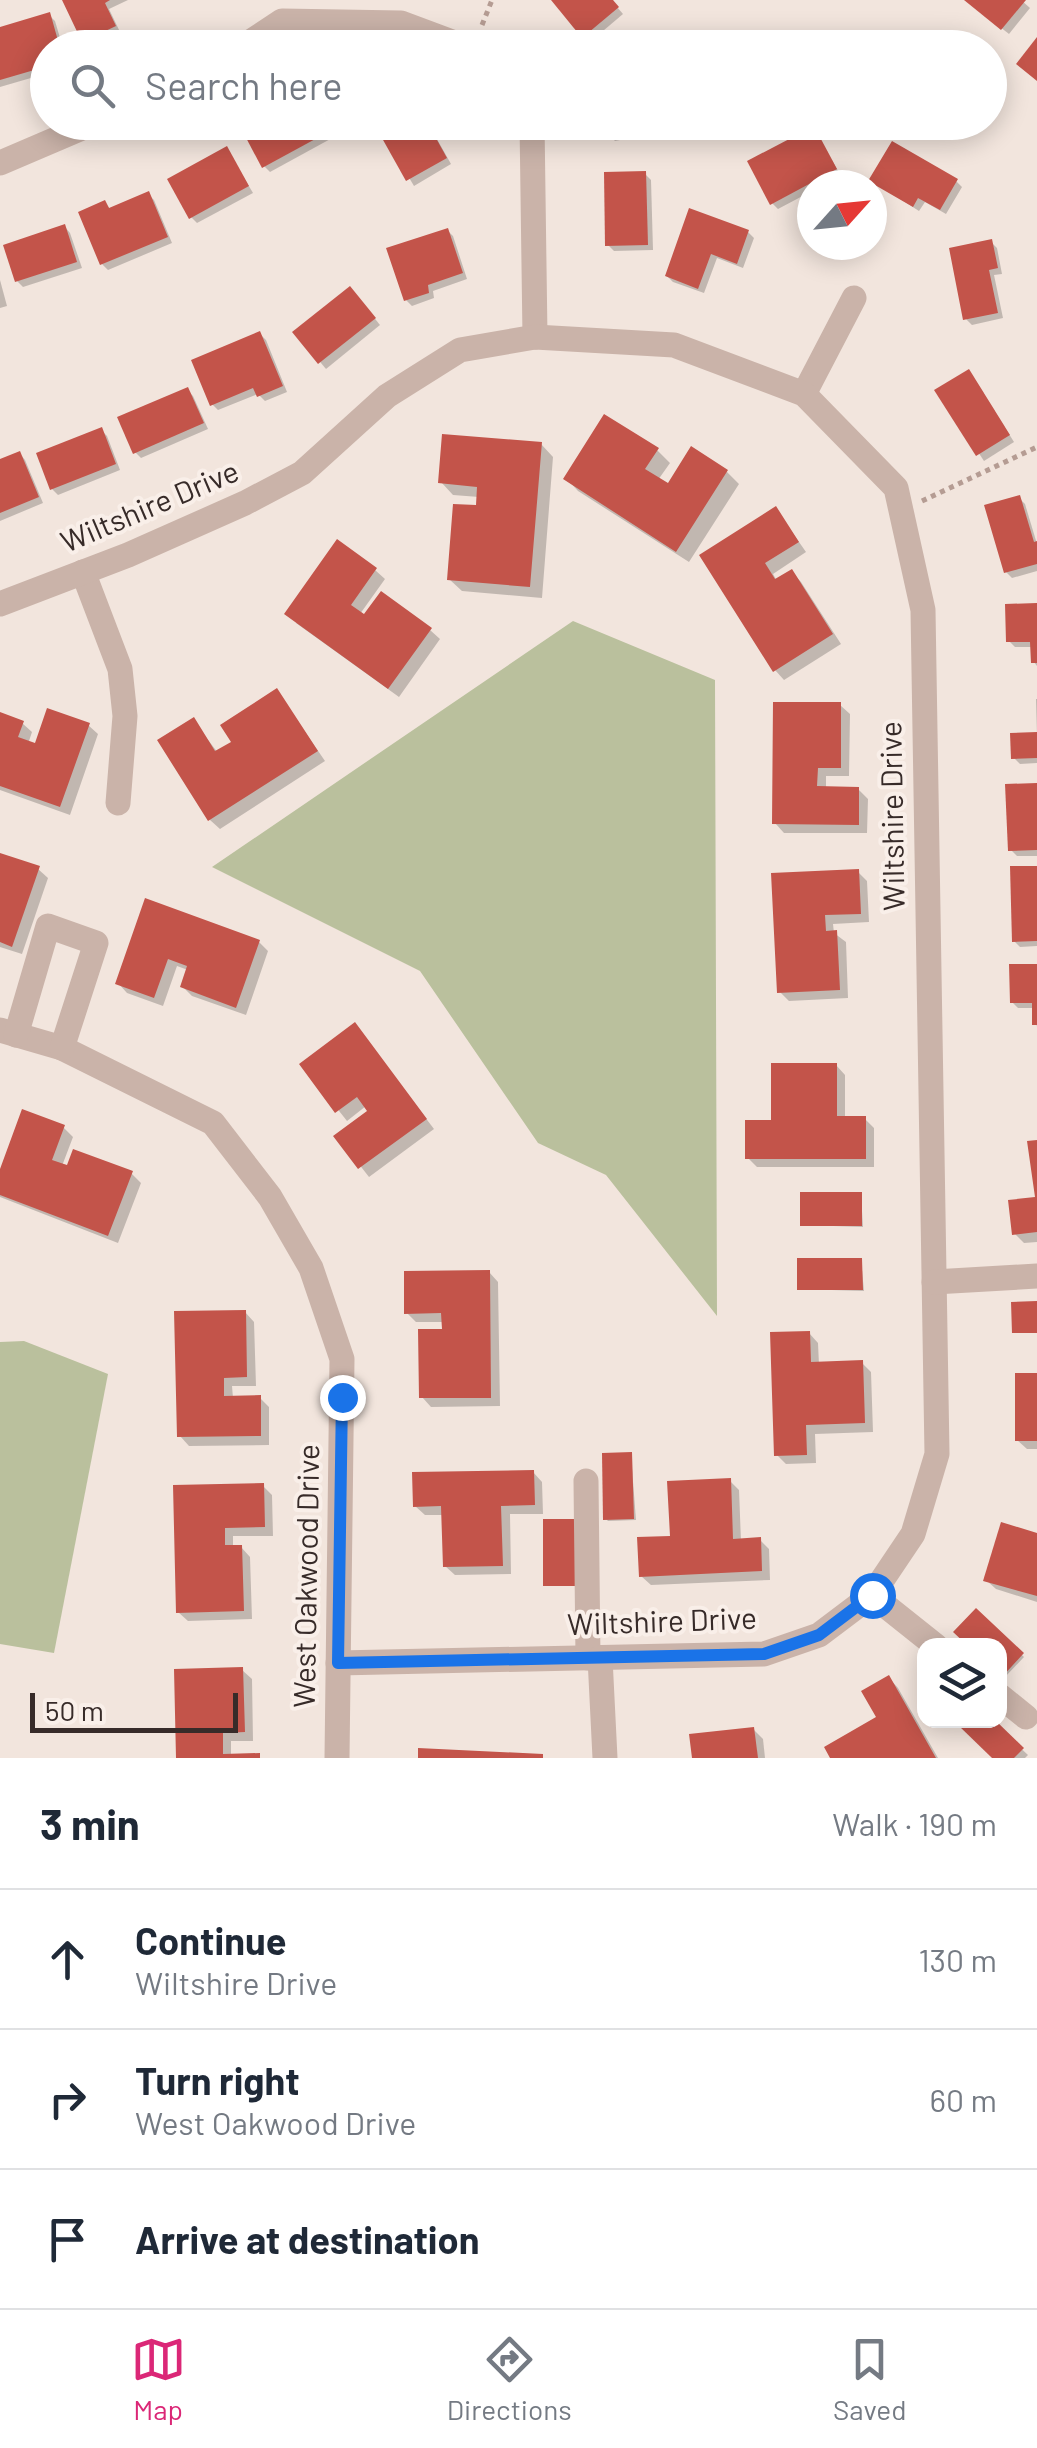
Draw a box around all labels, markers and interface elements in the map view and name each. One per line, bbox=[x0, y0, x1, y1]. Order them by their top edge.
search box bbox=[30, 30, 1007, 140]
icon: search bbox=[65, 58, 120, 113]
text: Search here bbox=[145, 62, 343, 108]
north arrow bbox=[797, 170, 887, 260]
street label: Wiltshire Drive bbox=[55, 452, 244, 559]
street label: Wiltshire Drive bbox=[871, 721, 911, 911]
route end bbox=[320, 1375, 366, 1421]
street label: West Oakwood Drive bbox=[285, 1444, 325, 1708]
route start bbox=[850, 1573, 896, 1619]
street label: Wiltshire Drive bbox=[567, 1599, 757, 1641]
map controls bbox=[917, 1638, 1007, 1728]
button: layers bbox=[917, 1638, 1007, 1728]
scale bar bbox=[30, 1688, 238, 1732]
text: 50 m bbox=[45, 1693, 104, 1727]
text: 3 min bbox=[40, 1798, 140, 1848]
text: Walk · 190 m bbox=[832, 1804, 997, 1842]
text: Continue bbox=[135, 1917, 286, 1963]
icon: ahead bbox=[40, 1932, 95, 1987]
text: 130 m bbox=[918, 1940, 997, 1978]
text: Wiltshire Drive bbox=[135, 1963, 337, 2001]
text: Turn right bbox=[135, 2057, 300, 2103]
icon: right bbox=[40, 2072, 95, 2127]
text: 60 m bbox=[930, 2080, 997, 2118]
text: West Oakwood Drive bbox=[135, 2103, 416, 2141]
icon: arrive bbox=[40, 2212, 95, 2267]
text: Arrive at destination bbox=[135, 2216, 480, 2262]
tab: Map bbox=[131, 2332, 186, 2426]
tab: Directions bbox=[447, 2332, 572, 2426]
tab: Saved bbox=[833, 2332, 906, 2426]

